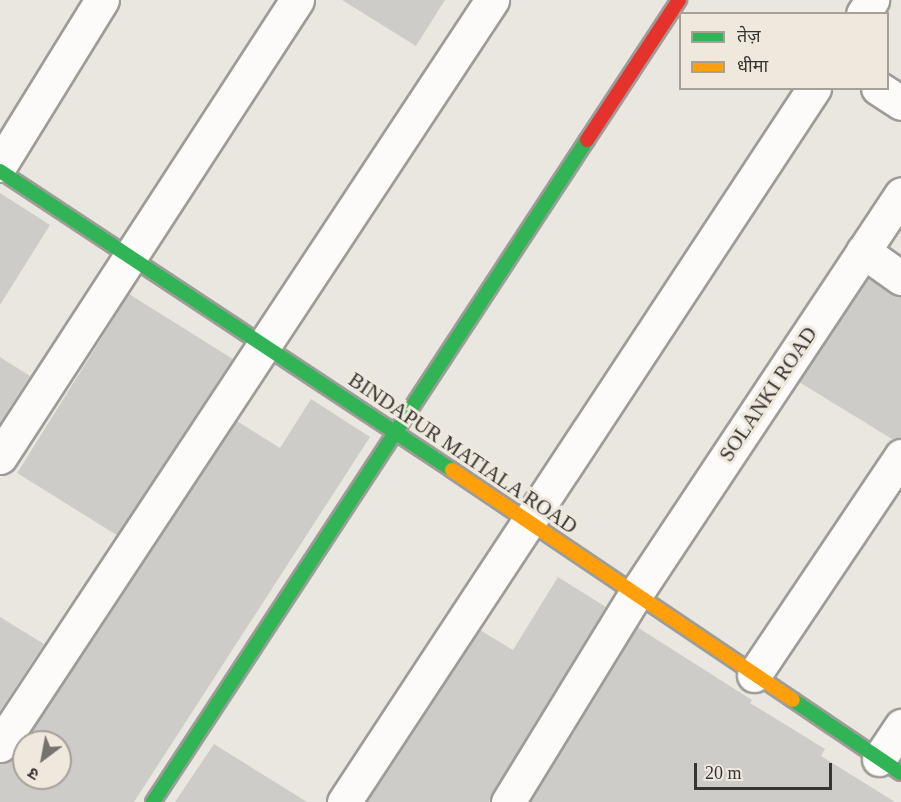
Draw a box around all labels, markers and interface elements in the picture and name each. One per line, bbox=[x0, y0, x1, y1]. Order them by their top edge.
legend bbox=[679, 12, 889, 90]
text: तेज़ bbox=[737, 26, 761, 46]
text: धीमा bbox=[737, 56, 768, 76]
street label: SOLANKI ROAD bbox=[714, 322, 822, 466]
street label: BINDAPUR MATIALA ROAD bbox=[343, 367, 583, 539]
north arrow bbox=[12, 730, 72, 790]
scale bar bbox=[697, 751, 835, 789]
text: 20 m bbox=[705, 763, 742, 783]
text: उ bbox=[25, 764, 42, 784]

